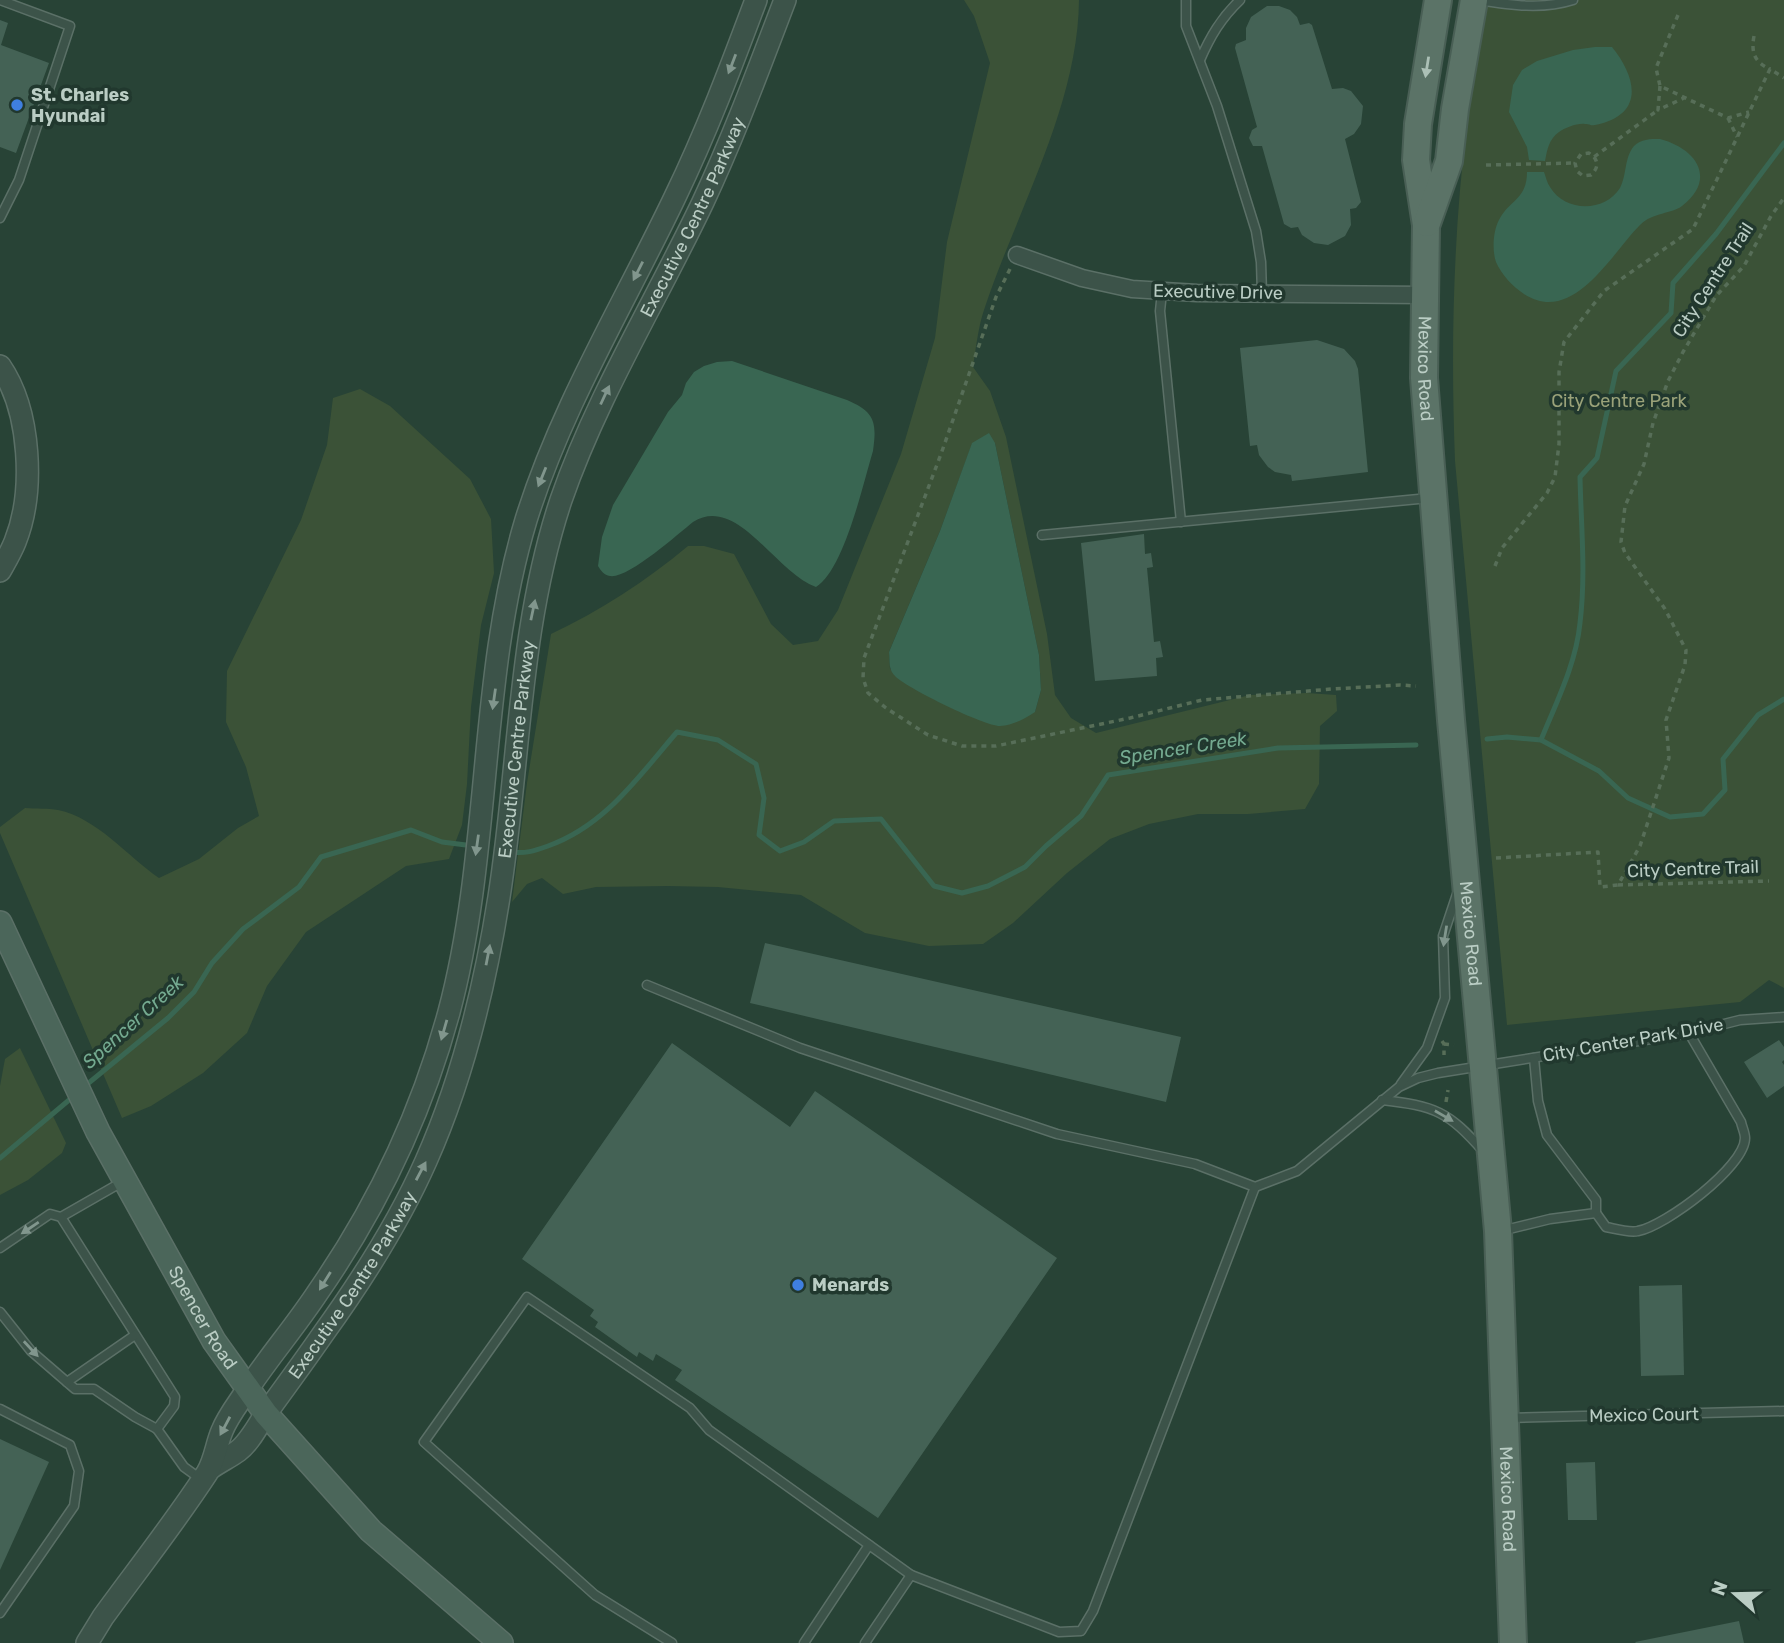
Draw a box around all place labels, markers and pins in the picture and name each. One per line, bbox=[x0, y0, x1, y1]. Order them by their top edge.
place label: St. Charles Hyundai bbox=[31, 84, 129, 127]
marker: St. Charles Hyundai bbox=[9, 97, 25, 113]
place label: Menards bbox=[812, 1274, 889, 1296]
marker: Menards bbox=[790, 1277, 806, 1293]

